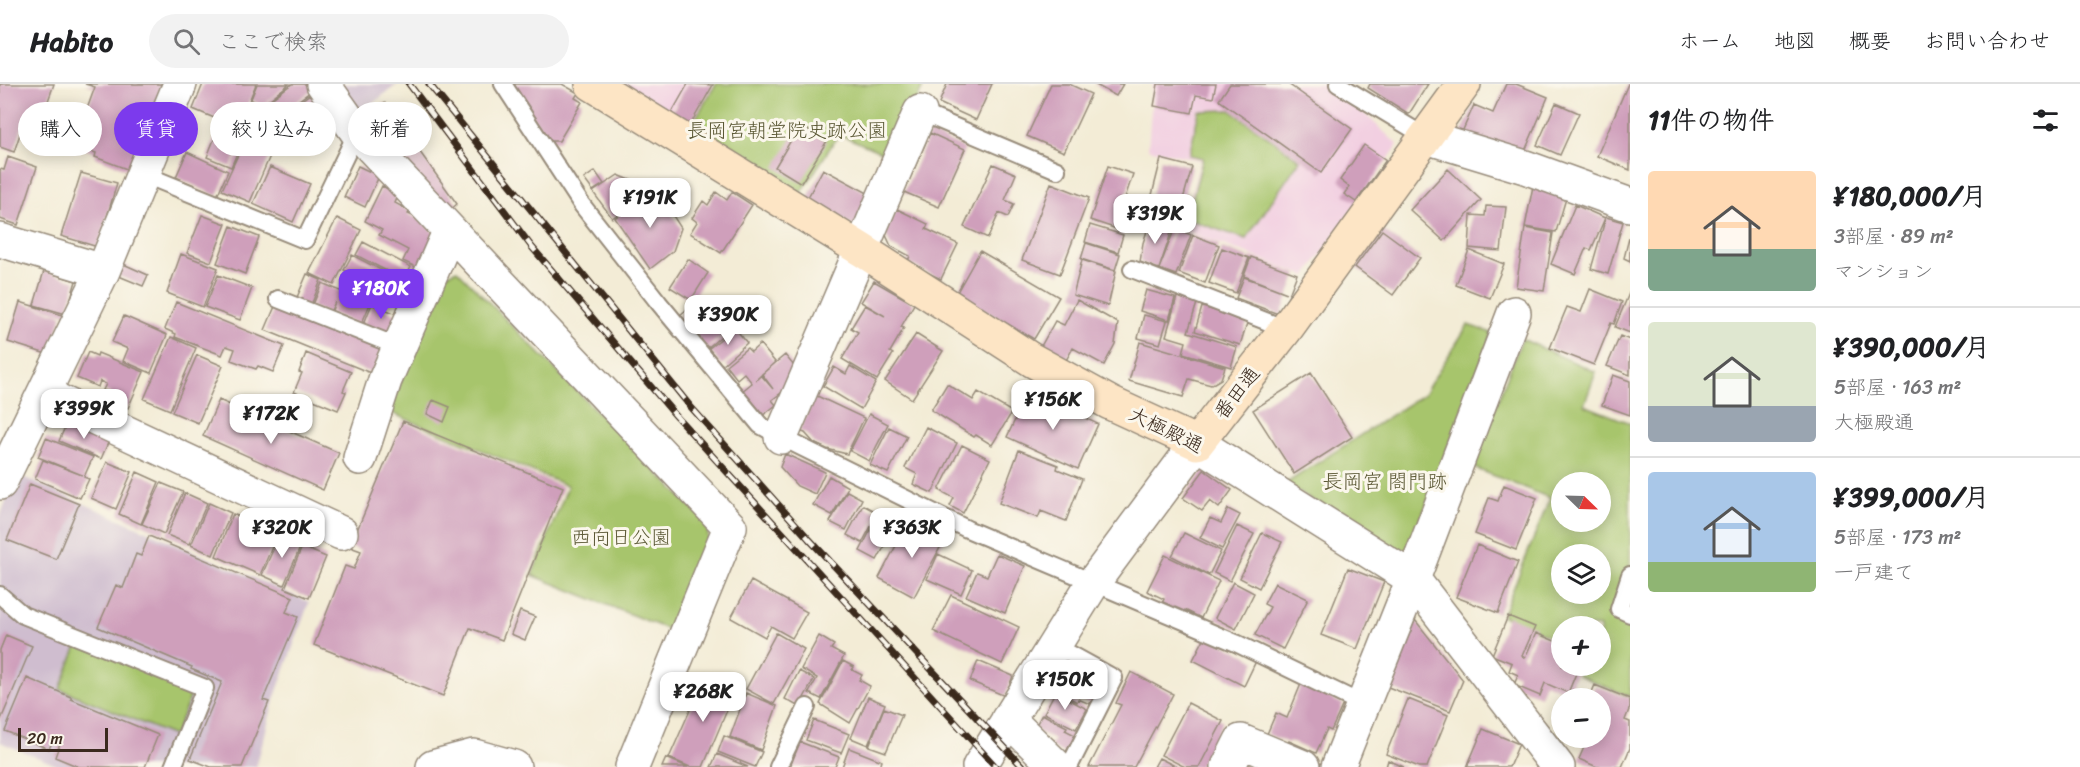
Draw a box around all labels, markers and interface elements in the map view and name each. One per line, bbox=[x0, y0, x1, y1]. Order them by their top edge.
search box bbox=[149, 14, 569, 68]
text: Habito bbox=[30, 17, 113, 66]
text: ここで検索 bbox=[218, 22, 328, 61]
text: ホーム bbox=[1679, 22, 1741, 60]
text: 地図 bbox=[1774, 22, 1816, 60]
text: 概要 bbox=[1849, 22, 1891, 60]
text: お問い合わせ bbox=[1924, 22, 2050, 60]
icon: search bbox=[170, 25, 203, 58]
text: 11件の物件 bbox=[1648, 97, 1774, 143]
chip: 購入 bbox=[18, 102, 102, 156]
chip: 賃貸 bbox=[114, 102, 198, 156]
chip: 絞り込み bbox=[210, 102, 336, 156]
chip: 新着 bbox=[348, 102, 432, 156]
icon: filters bbox=[2029, 104, 2062, 137]
park label: 長岡宮朝堂院史跡公園 bbox=[687, 113, 887, 148]
text: ¥180,000/月 bbox=[1834, 173, 1987, 219]
pin: ¥191K bbox=[608, 178, 692, 229]
text: ¥191K bbox=[624, 180, 676, 215]
pin: ¥319K bbox=[1113, 194, 1197, 245]
icon: home bbox=[1696, 195, 1768, 267]
text: ¥319K bbox=[1127, 196, 1183, 231]
text: 3部屋 · 89 m² bbox=[1834, 219, 1954, 254]
text: マンション bbox=[1834, 254, 1933, 289]
pin: ¥180K bbox=[339, 269, 423, 320]
text: ¥180K bbox=[353, 271, 409, 306]
pin: ¥390K bbox=[686, 295, 770, 346]
text: ¥390K bbox=[698, 297, 758, 332]
text: ¥390,000/月 bbox=[1834, 324, 1990, 370]
icon: home bbox=[1696, 346, 1768, 418]
street label: 番田通 bbox=[1205, 359, 1269, 427]
text: 5部屋 · 163 m² bbox=[1834, 370, 1961, 405]
pin: ¥156K bbox=[1011, 380, 1095, 431]
text: ¥156K bbox=[1025, 382, 1081, 417]
pin: ¥399K bbox=[42, 389, 126, 440]
text: ¥399K bbox=[55, 391, 113, 426]
pin: ¥172K bbox=[229, 394, 313, 445]
text: ¥172K bbox=[244, 396, 298, 431]
street label: 大極殿通 bbox=[1122, 397, 1210, 463]
text: 大極殿通 bbox=[1834, 405, 1914, 440]
park label: 長岡宮 閤門跡 bbox=[1322, 464, 1448, 499]
north arrow bbox=[1551, 472, 1611, 532]
map controls bbox=[1551, 472, 1611, 748]
text: ¥399,000/月 bbox=[1834, 474, 1990, 520]
icon: home bbox=[1696, 496, 1768, 568]
pin: ¥320K bbox=[240, 508, 324, 559]
pin: ¥363K bbox=[870, 508, 954, 559]
text: ¥320K bbox=[253, 510, 311, 545]
text: ¥363K bbox=[884, 510, 940, 545]
park label: 西向日公園 bbox=[571, 520, 671, 555]
text: 5部屋 · 173 m² bbox=[1834, 520, 1961, 555]
button: layers bbox=[1551, 544, 1611, 604]
text: 一戸建て bbox=[1834, 555, 1914, 590]
button: + bbox=[1551, 616, 1611, 676]
pin: ¥150K bbox=[1023, 660, 1107, 711]
text: ¥150K bbox=[1037, 662, 1093, 697]
pin: ¥268K bbox=[661, 672, 745, 723]
text: ¥268K bbox=[674, 674, 732, 709]
button: − bbox=[1551, 688, 1611, 748]
text: 20 m bbox=[27, 724, 63, 753]
scale bar bbox=[18, 725, 108, 752]

